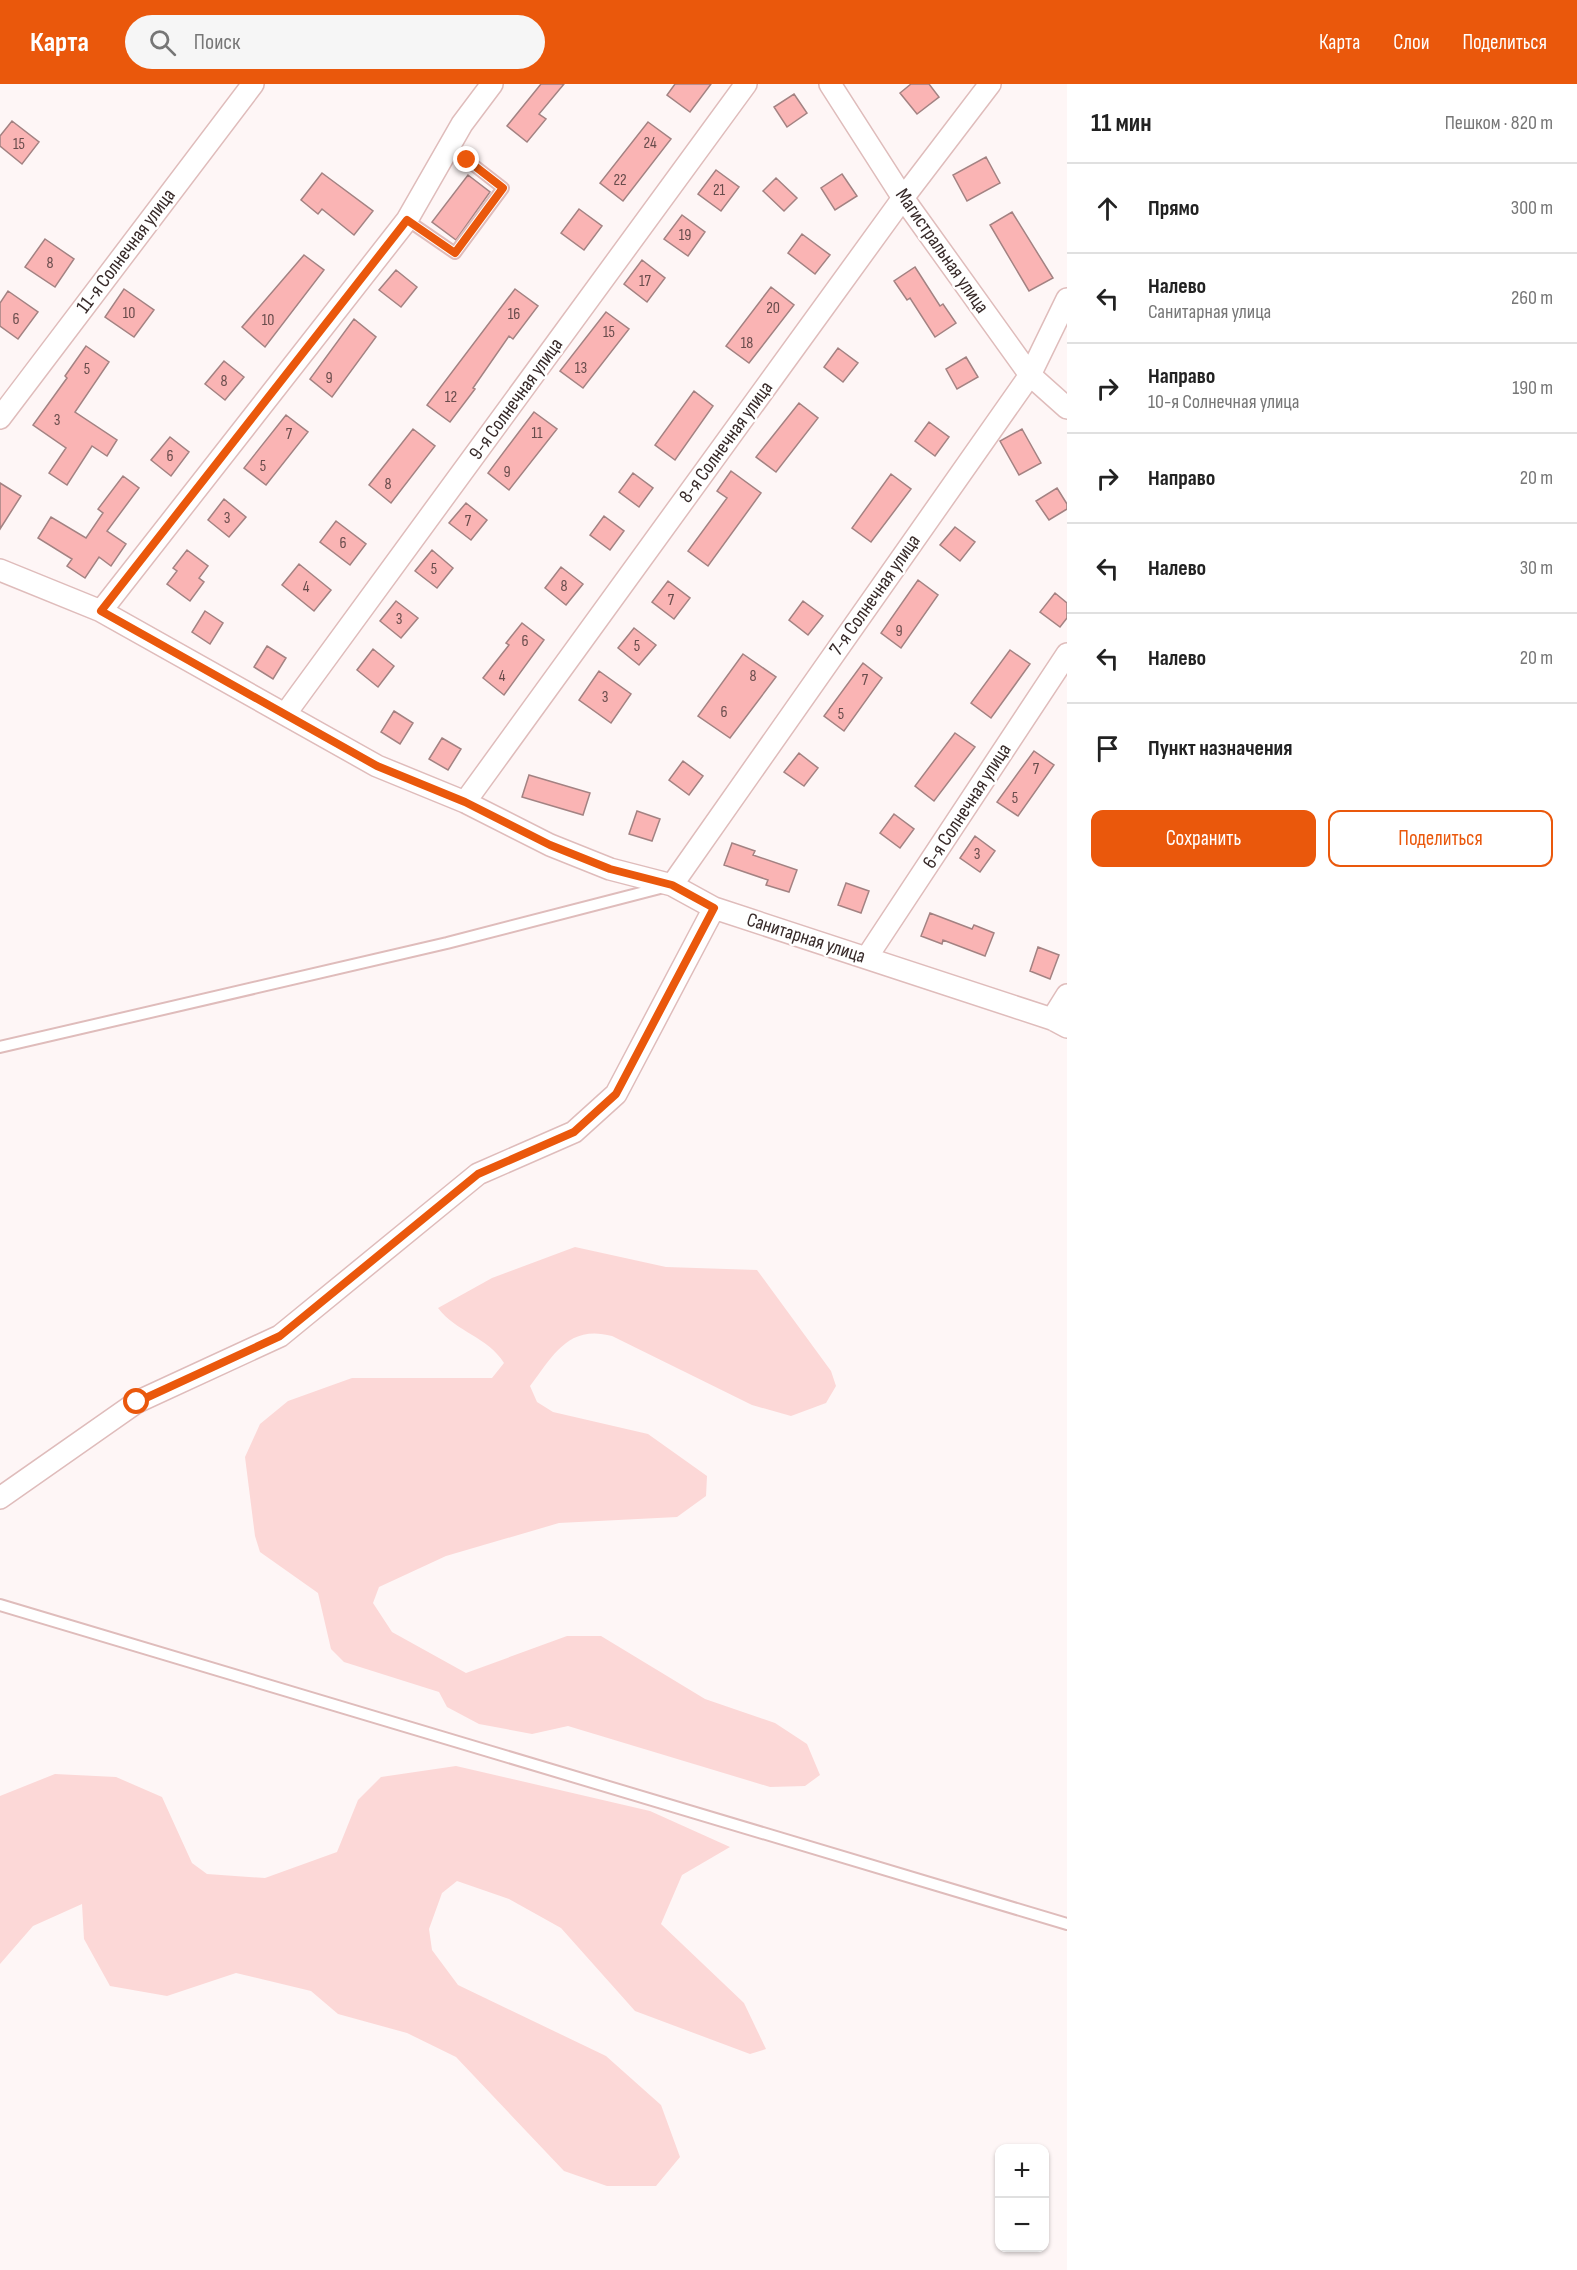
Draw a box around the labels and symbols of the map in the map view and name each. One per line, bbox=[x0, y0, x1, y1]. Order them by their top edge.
house number: 24 bbox=[643, 134, 657, 153]
house number: 15 bbox=[13, 135, 25, 154]
route end bbox=[453, 146, 479, 172]
house number: 22 bbox=[613, 171, 627, 190]
house number: 21 bbox=[713, 181, 726, 200]
street label: 11-я Солнечная улица bbox=[71, 184, 181, 318]
street label: Магистральная улица bbox=[890, 184, 994, 318]
house number: 19 bbox=[679, 226, 691, 245]
house number: 8 bbox=[46, 254, 54, 273]
house number: 17 bbox=[639, 272, 652, 291]
house number: 20 bbox=[766, 299, 780, 318]
house number: 10 bbox=[123, 304, 135, 323]
house number: 16 bbox=[508, 305, 520, 324]
house number: 6 bbox=[12, 310, 20, 329]
house number: 10 bbox=[262, 311, 274, 330]
house number: 15 bbox=[603, 323, 615, 342]
street label: 9-я Солнечная улица bbox=[464, 334, 568, 464]
house number: 18 bbox=[741, 334, 753, 353]
house number: 13 bbox=[575, 359, 587, 378]
house number: 5 bbox=[84, 360, 90, 379]
house number: 9 bbox=[325, 369, 333, 388]
house number: 8 bbox=[220, 372, 228, 391]
street label: 8-я Солнечная улица bbox=[674, 377, 778, 507]
house number: 12 bbox=[445, 388, 457, 407]
house number: 3 bbox=[54, 411, 60, 430]
house number: 11 bbox=[531, 424, 543, 443]
house number: 7 bbox=[286, 425, 293, 444]
house number: 6 bbox=[166, 447, 174, 466]
house number: 5 bbox=[260, 457, 266, 476]
house number: 9 bbox=[503, 463, 511, 482]
house number: 8 bbox=[384, 475, 392, 494]
house number: 3 bbox=[224, 509, 230, 528]
house number: 7 bbox=[465, 512, 472, 531]
street label: 7-я Солнечная улица bbox=[824, 530, 926, 660]
house number: 6 bbox=[339, 534, 347, 553]
house number: 5 bbox=[431, 560, 437, 579]
house number: 8 bbox=[560, 577, 568, 596]
house number: 4 bbox=[303, 578, 310, 597]
house number: 7 bbox=[668, 591, 675, 610]
house number: 3 bbox=[396, 610, 402, 629]
house number: 9 bbox=[895, 622, 903, 641]
house number: 6 bbox=[521, 632, 529, 651]
house number: 5 bbox=[634, 637, 640, 656]
house number: 4 bbox=[499, 667, 506, 686]
house number: 8 bbox=[749, 667, 757, 686]
house number: 7 bbox=[862, 671, 869, 690]
house number: 3 bbox=[602, 688, 608, 707]
house number: 6 bbox=[720, 703, 728, 722]
house number: 5 bbox=[838, 705, 844, 724]
street label: 6-я Солнечная улица bbox=[918, 739, 1016, 873]
house number: 7 bbox=[1033, 760, 1040, 779]
house number: 5 bbox=[1012, 789, 1018, 808]
house number: 3 bbox=[974, 845, 980, 864]
street label: Санитарная улица bbox=[744, 908, 868, 968]
route start bbox=[123, 1388, 149, 1414]

